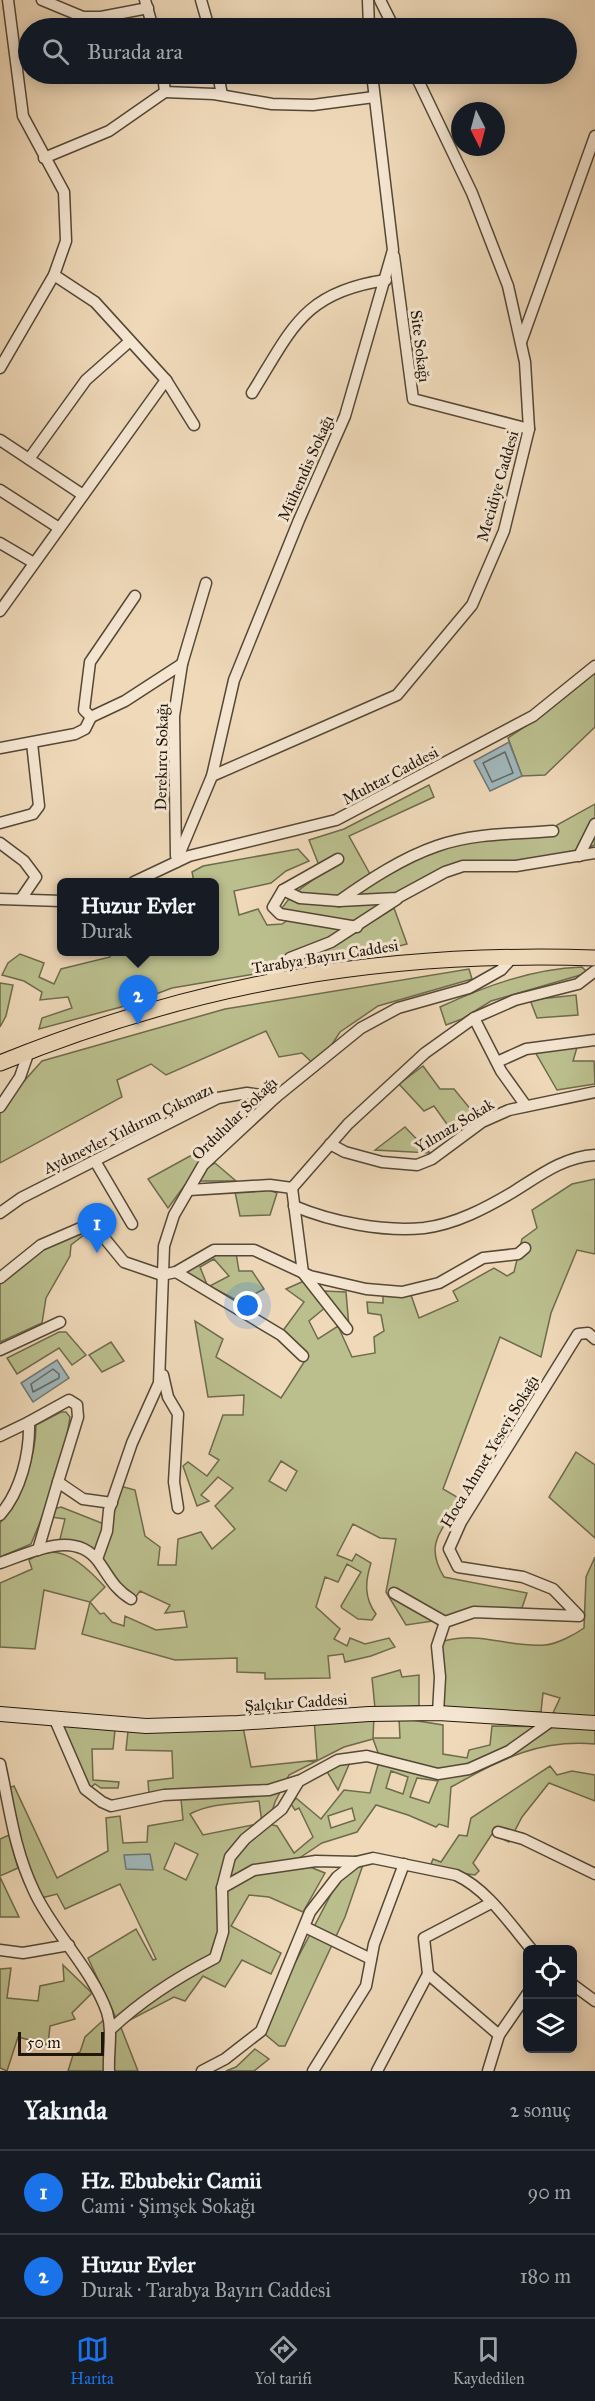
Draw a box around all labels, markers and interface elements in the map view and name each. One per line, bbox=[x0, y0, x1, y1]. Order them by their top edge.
search box bbox=[18, 18, 577, 84]
icon: search bbox=[39, 35, 72, 68]
text: Burada ara bbox=[87, 38, 183, 65]
north arrow bbox=[451, 102, 505, 156]
street label: Site Sokağı bbox=[406, 309, 434, 384]
street label: Mühendis Sokağı bbox=[274, 412, 338, 525]
street label: Mecidiye Caddesi bbox=[473, 428, 523, 544]
street label: Derekırcı Sokağı bbox=[151, 703, 173, 811]
street label: Muhtar Caddesi bbox=[339, 742, 442, 809]
popup bbox=[57, 878, 219, 956]
text: Huzur Evler bbox=[81, 892, 195, 919]
text: Durak bbox=[81, 919, 132, 943]
street label: Tarabya Bayırı Caddesi bbox=[250, 935, 400, 977]
pin: 2 bbox=[118, 976, 158, 1025]
street label: Ordulular Sokağı bbox=[188, 1072, 282, 1165]
street label: Aydınevler Yıldırım Çıkmazı bbox=[39, 1079, 217, 1178]
street label: Yılmaz Sokak bbox=[411, 1094, 498, 1156]
pin: 1 bbox=[78, 1204, 116, 1253]
your location bbox=[233, 1291, 262, 1320]
street label: Hoca Ahmet Yesevi Sokağı bbox=[436, 1371, 544, 1532]
street label: Şalçıkır Caddesi bbox=[244, 1689, 349, 1716]
map controls bbox=[523, 1945, 577, 2053]
button: locate bbox=[523, 1945, 577, 1999]
button: layers bbox=[523, 1999, 577, 2053]
scale bar bbox=[18, 2029, 104, 2056]
text: 50 m bbox=[27, 2033, 61, 2052]
text: Yakında bbox=[24, 2094, 107, 2126]
text: 2 sonuç bbox=[509, 2098, 571, 2122]
text: Hz. Ebubekir Camii bbox=[81, 2167, 262, 2194]
text: 1 bbox=[40, 2180, 47, 2204]
text: 90 m bbox=[528, 2180, 571, 2204]
text: Cami · Şimşek Sokağı bbox=[81, 2194, 256, 2218]
text: Huzur Evler bbox=[81, 2251, 196, 2278]
text: 2 bbox=[39, 2264, 48, 2288]
text: 180 m bbox=[520, 2264, 571, 2288]
text: Durak · Tarabya Bayırı Caddesi bbox=[81, 2278, 331, 2302]
tab: Harita bbox=[70, 2333, 114, 2388]
tab: Yol tarifi bbox=[254, 2333, 312, 2388]
tab: Kaydedilen bbox=[453, 2333, 525, 2388]

